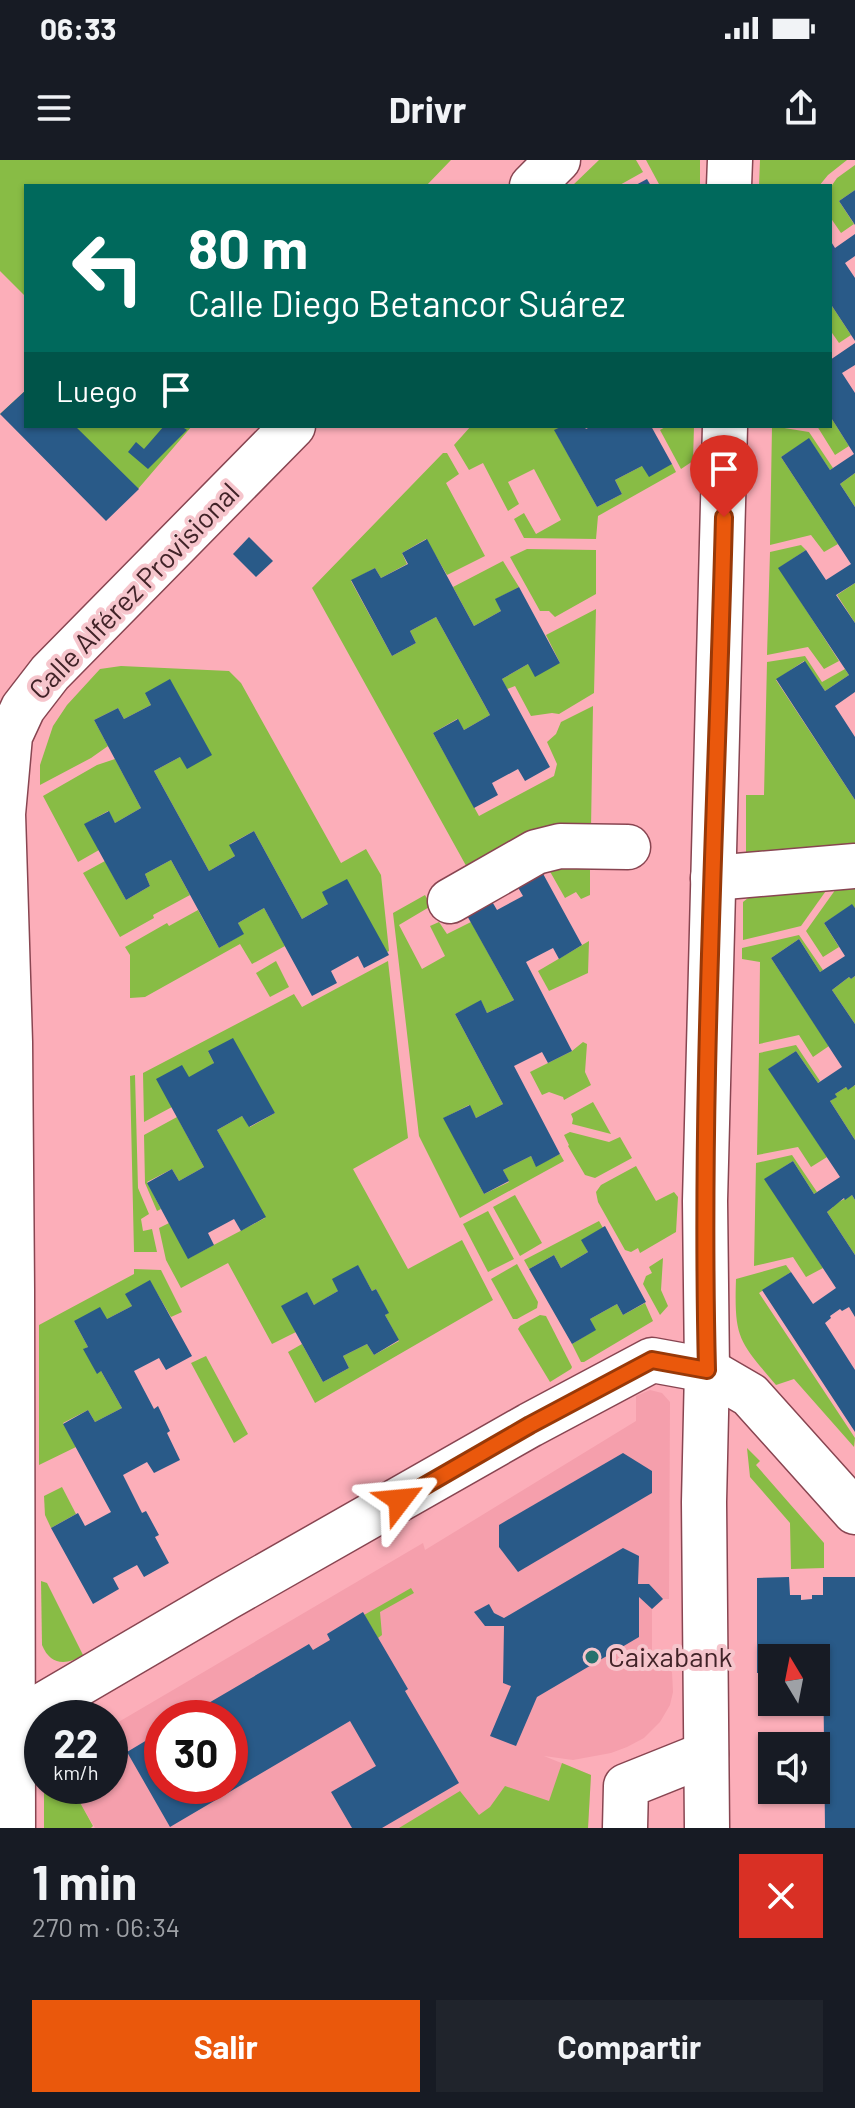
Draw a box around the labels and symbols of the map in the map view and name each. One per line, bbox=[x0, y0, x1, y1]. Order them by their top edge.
pin bbox=[690, 435, 758, 517]
street label: Calle Alférez Provisional bbox=[21, 475, 246, 706]
position arrow bbox=[358, 1458, 442, 1542]
place label: Caixabank bbox=[608, 1639, 733, 1673]
north arrow bbox=[758, 1644, 830, 1716]
marker: Caixabank bbox=[583, 1648, 601, 1666]
speed limit sign: 30 bbox=[144, 1700, 248, 1804]

